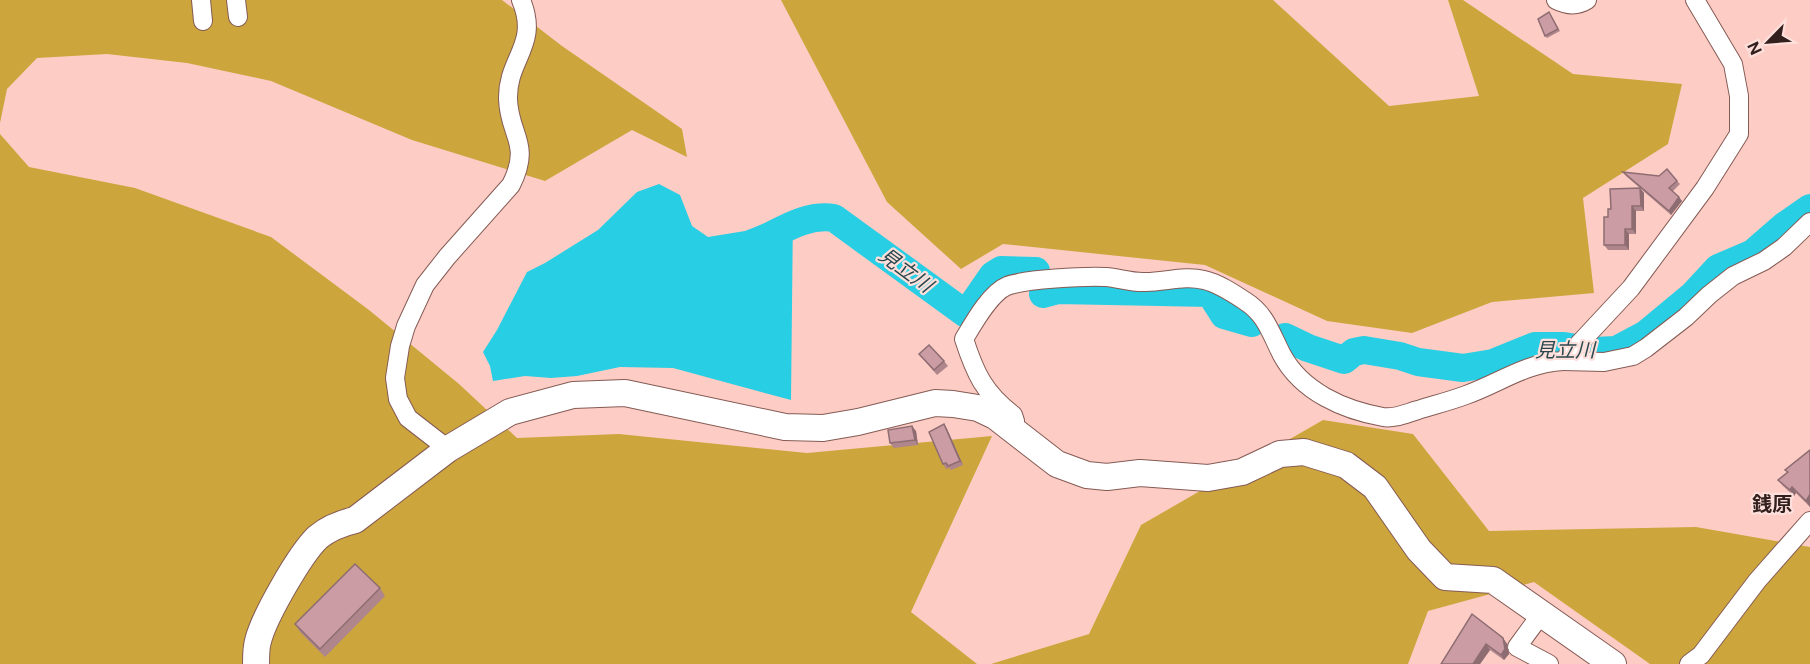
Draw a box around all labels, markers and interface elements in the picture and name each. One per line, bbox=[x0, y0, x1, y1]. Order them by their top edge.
north arrow bbox=[1738, 12, 1798, 72]
text: N bbox=[1744, 38, 1766, 58]
water label: 見立川 bbox=[875, 243, 939, 299]
water label: 見立川 bbox=[1535, 338, 1597, 362]
district label: 銭原 bbox=[1752, 492, 1792, 516]

